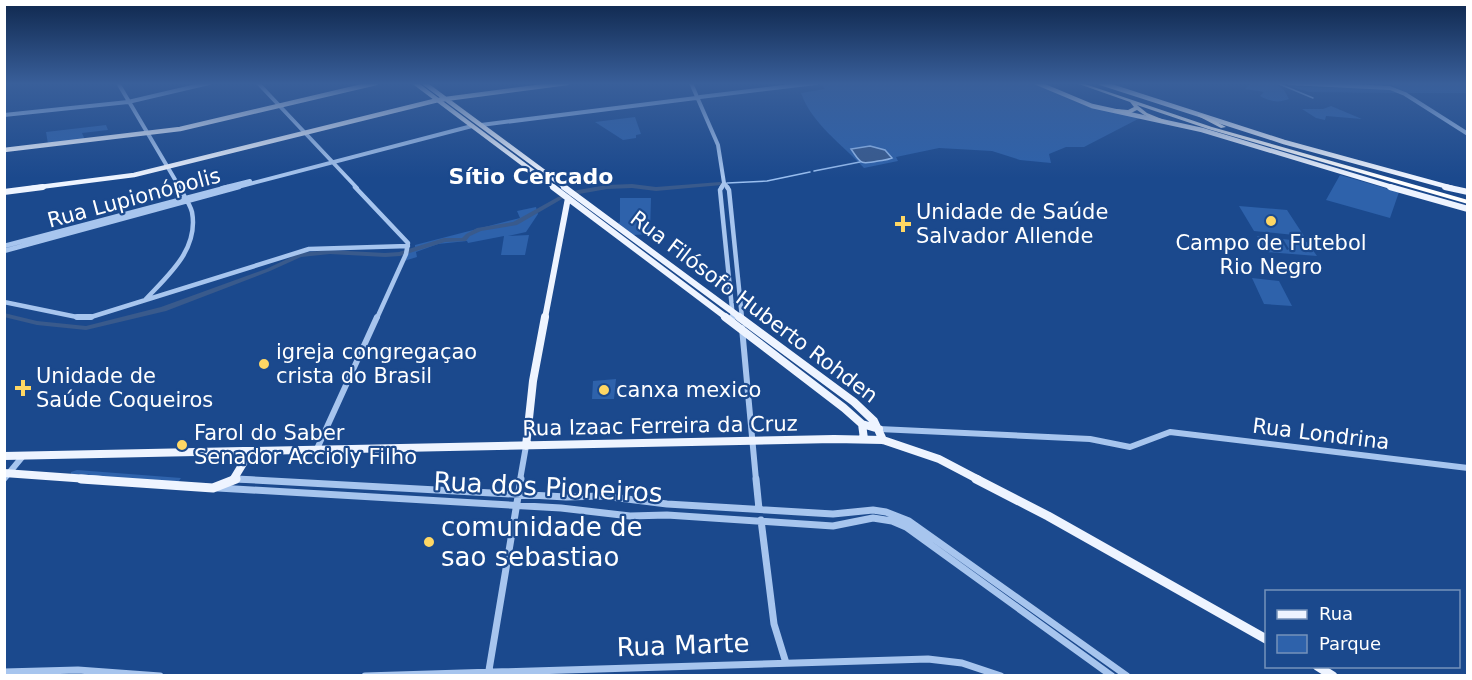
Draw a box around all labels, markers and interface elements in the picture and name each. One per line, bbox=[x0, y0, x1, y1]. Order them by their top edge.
street label: Rua Lupionópolis bbox=[45, 163, 223, 233]
district label: Sítio Cercado bbox=[449, 164, 613, 189]
place label: Unidade de Saúde Salvador Allende bbox=[916, 200, 1108, 248]
street label: Rua Filósofo Huberto Rohden bbox=[626, 206, 882, 408]
marker: Campo de Futebol Rio Negro bbox=[1264, 214, 1278, 228]
marker: Unidade de Saúde Salvador Allende bbox=[894, 215, 912, 233]
place label: Campo de Futebol Rio Negro bbox=[1175, 231, 1367, 279]
place label: igreja congregaçao crista do Brasil bbox=[276, 340, 477, 388]
marker: igreja congregaçao crista do Brasil bbox=[257, 357, 271, 371]
place label: Unidade de Saúde Coqueiros bbox=[36, 364, 213, 412]
place label: canxa mexico bbox=[616, 378, 761, 402]
marker: Unidade de Saúde Coqueiros bbox=[14, 379, 32, 397]
marker: canxa mexico bbox=[597, 383, 611, 397]
street label: Rua Izaac Ferreira da Cruz bbox=[522, 412, 798, 440]
street label: Rua Londrina bbox=[1251, 414, 1391, 454]
place label: Farol do Saber Senador Accioly Filho bbox=[194, 421, 417, 469]
marker: Farol do Saber Senador Accioly Filho bbox=[175, 438, 189, 452]
street label: Rua dos Pioneiros bbox=[433, 466, 663, 508]
place label: comunidade de sao sebastiao bbox=[441, 512, 642, 572]
marker: comunidade de sao sebastiao bbox=[422, 535, 436, 549]
legend bbox=[1265, 590, 1460, 668]
text: Rua bbox=[1319, 603, 1353, 624]
street label: Rua Marte bbox=[616, 628, 750, 662]
text: Parque bbox=[1319, 633, 1381, 654]

